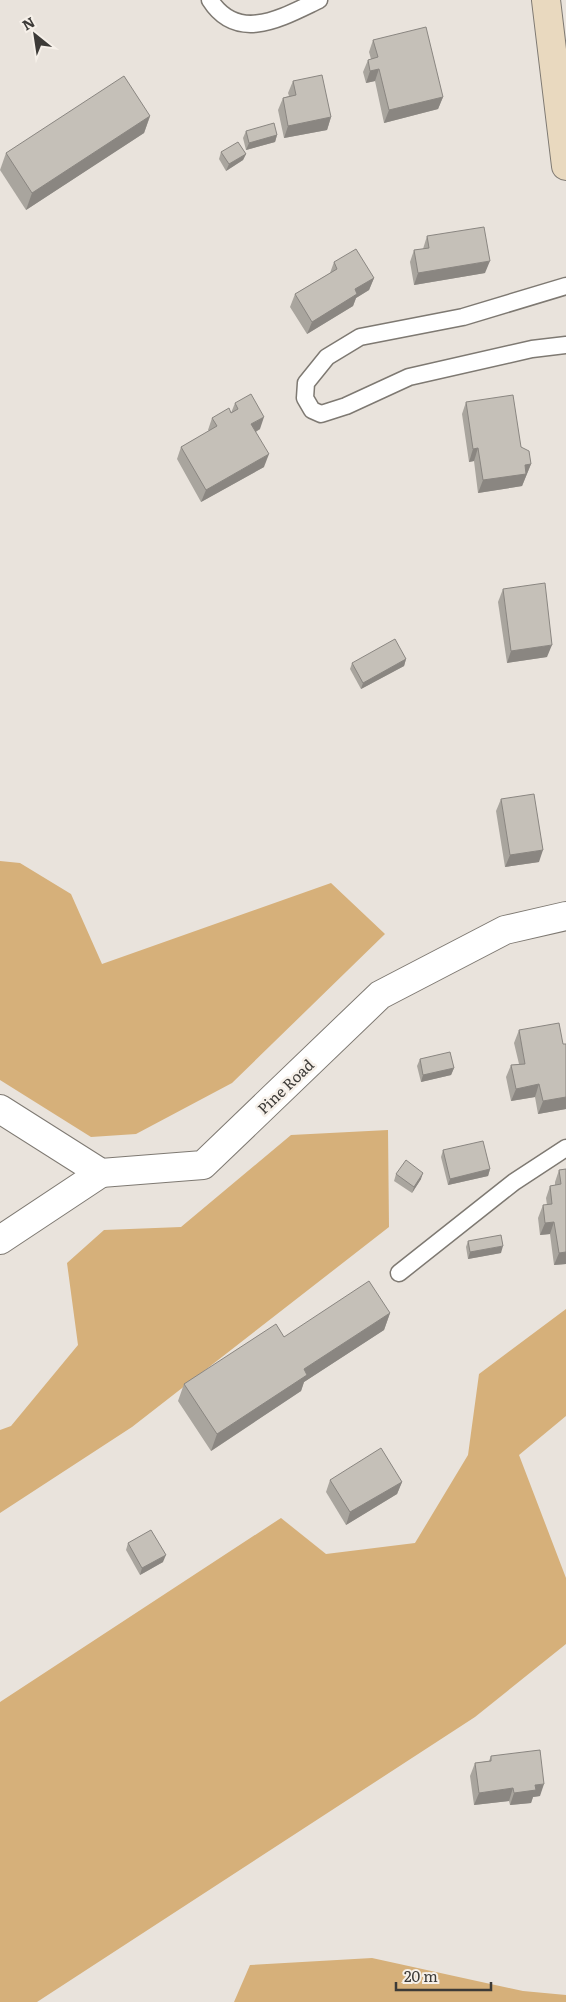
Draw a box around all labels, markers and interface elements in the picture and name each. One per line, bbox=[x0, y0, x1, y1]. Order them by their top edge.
north arrow bbox=[10, 10, 60, 60]
text: N bbox=[18, 11, 38, 34]
street label: Pine Road bbox=[251, 1053, 319, 1119]
scale bar bbox=[396, 1960, 491, 1992]
text: 20 m bbox=[404, 1964, 438, 1987]

